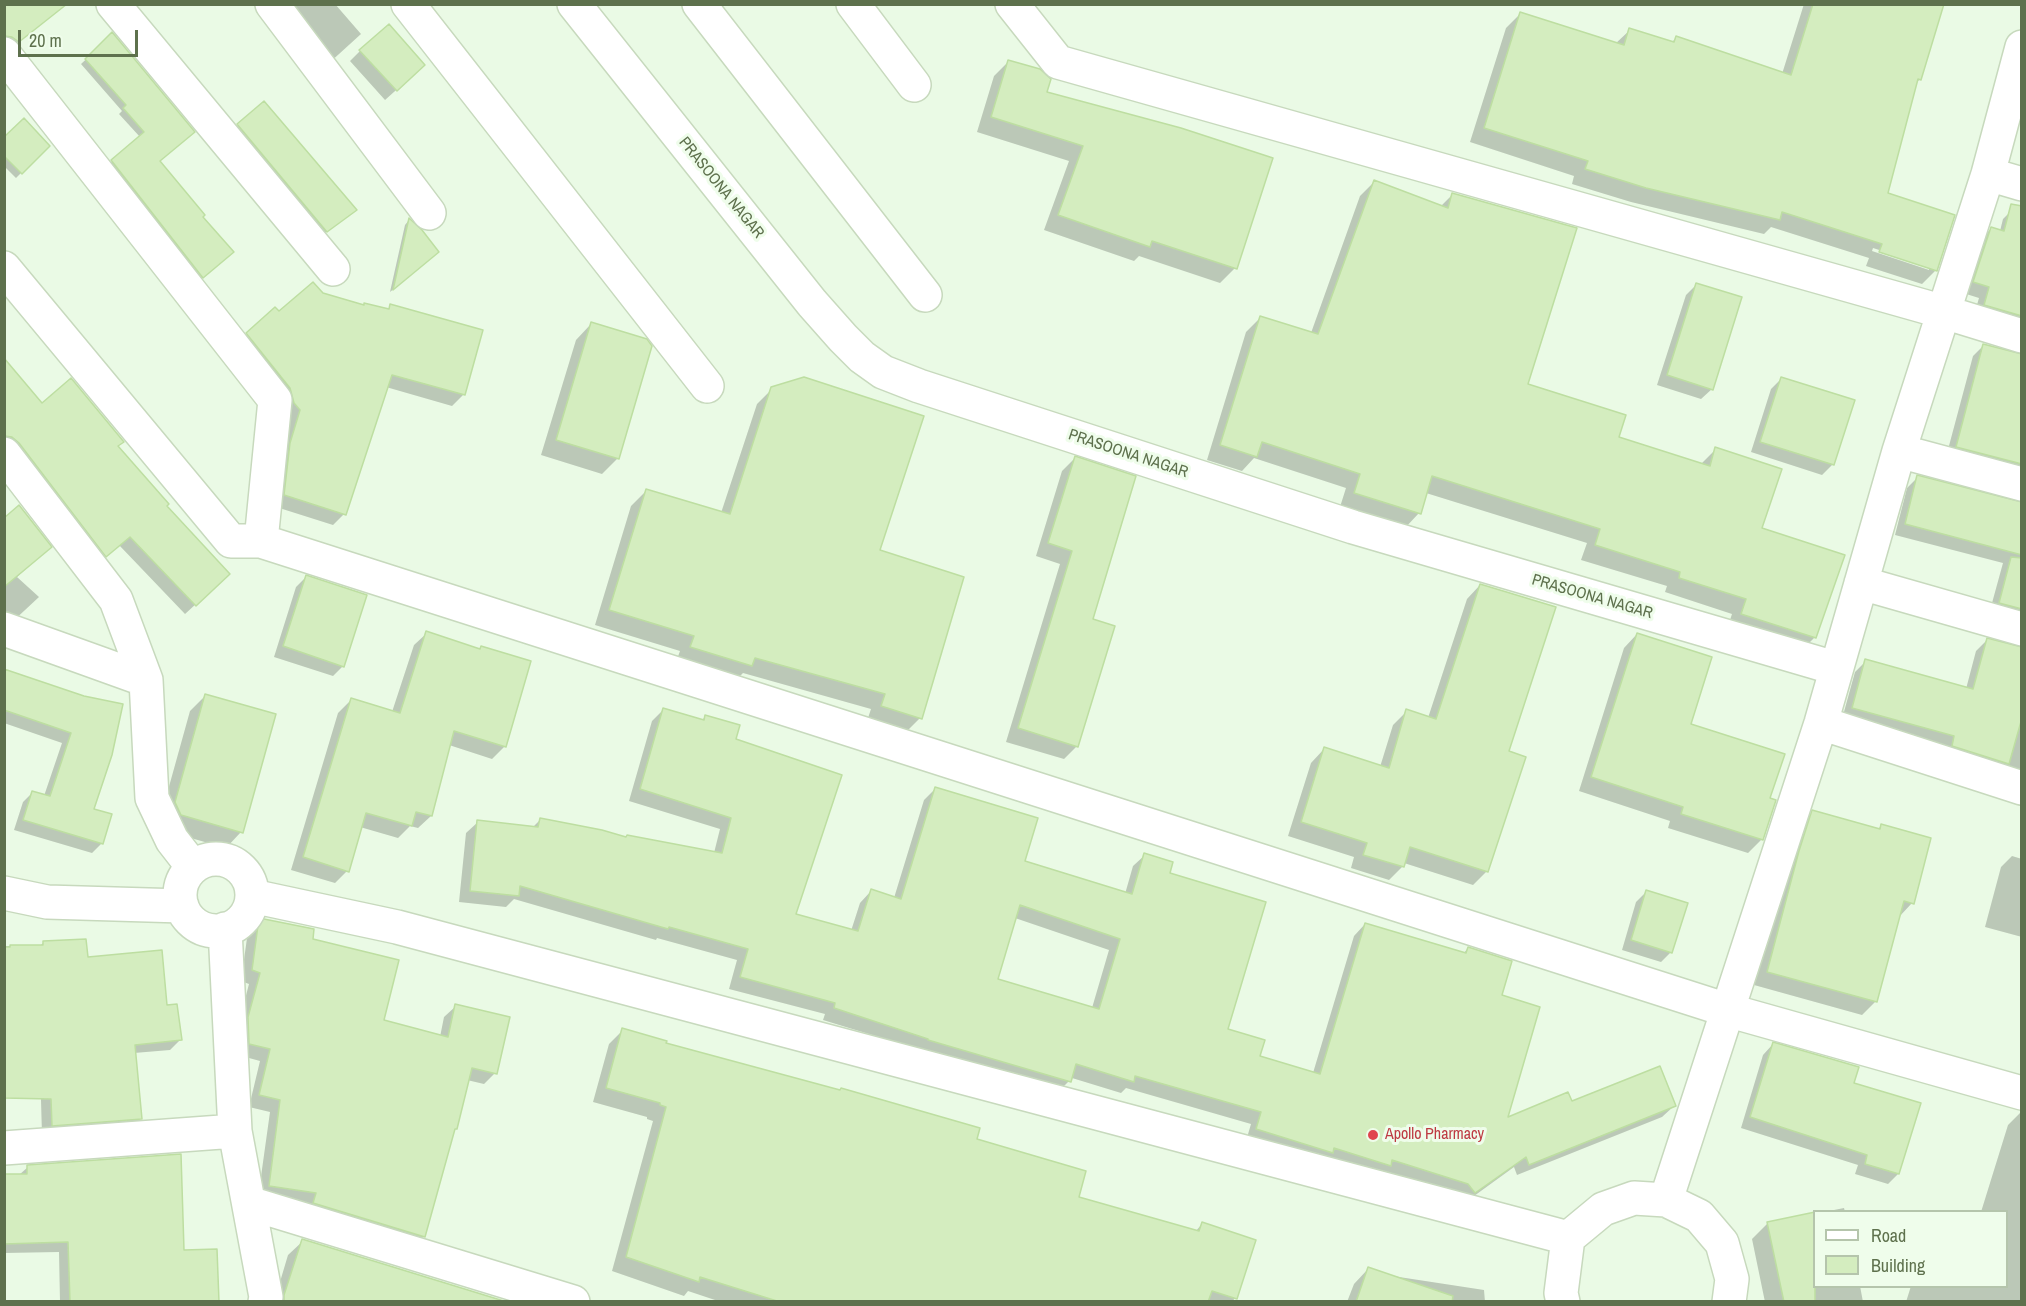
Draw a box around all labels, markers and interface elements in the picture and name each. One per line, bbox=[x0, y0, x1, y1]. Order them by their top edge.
scale bar bbox=[21, 18, 141, 56]
text: 20 m bbox=[29, 28, 62, 53]
street label: PRASOONA NAGAR bbox=[674, 134, 768, 242]
street label: PRASOONA NAGAR bbox=[1066, 426, 1190, 482]
street label: PRASOONA NAGAR bbox=[1529, 571, 1655, 623]
place label: Apollo Pharmacy bbox=[1385, 1125, 1484, 1145]
marker: Apollo Pharmacy bbox=[1366, 1128, 1380, 1142]
legend bbox=[1813, 1210, 2008, 1288]
text: Road bbox=[1871, 1223, 1906, 1248]
text: Building bbox=[1871, 1253, 1925, 1278]

